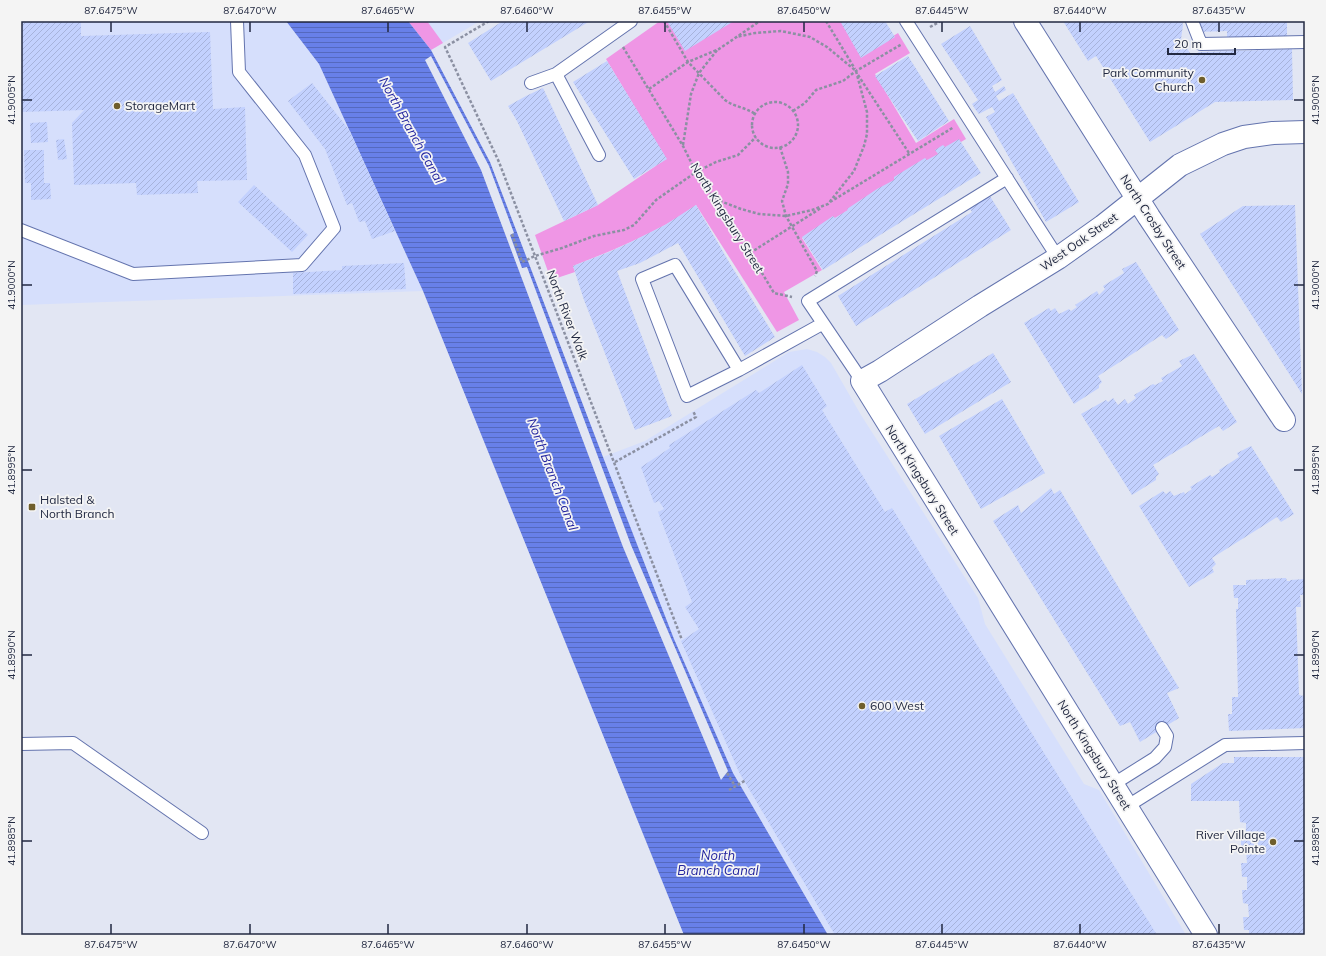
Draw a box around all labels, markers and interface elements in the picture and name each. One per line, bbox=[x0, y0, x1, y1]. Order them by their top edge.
text: 87.6475°W bbox=[84, 4, 138, 17]
text: 87.6470°W bbox=[223, 4, 277, 17]
text: 87.6465°W bbox=[361, 4, 415, 17]
text: 87.6460°W bbox=[500, 4, 554, 17]
text: 87.6455°W bbox=[638, 4, 692, 17]
text: 87.6450°W bbox=[777, 4, 831, 17]
text: 87.6445°W bbox=[915, 4, 969, 17]
text: 87.6440°W bbox=[1053, 4, 1107, 17]
text: 87.6435°W bbox=[1192, 4, 1246, 17]
scale bar bbox=[1168, 30, 1235, 56]
text: 20 m bbox=[1174, 36, 1202, 51]
place label: Park Community Church bbox=[1102, 65, 1195, 94]
water label: North Branch Canal bbox=[376, 74, 448, 187]
text: 41.9005°N bbox=[5, 75, 18, 125]
marker: Park Community Church bbox=[1197, 75, 1207, 85]
text: 41.9005°N bbox=[1309, 75, 1322, 125]
place label: StorageMart bbox=[125, 98, 195, 113]
marker: StorageMart bbox=[112, 101, 122, 111]
street label: North Kingsbury Street bbox=[687, 160, 767, 276]
street label: North Crosby Street bbox=[1117, 172, 1190, 272]
street label: West Oak Street bbox=[1037, 209, 1120, 274]
text: 41.9000°N bbox=[5, 260, 18, 310]
text: 41.9000°N bbox=[1309, 260, 1322, 310]
street label: North River Walk bbox=[543, 268, 592, 363]
water label: North Branch Canal bbox=[524, 416, 582, 533]
street label: North Kingsbury Street bbox=[882, 422, 962, 538]
text: 41.8995°N bbox=[5, 445, 18, 495]
text: 41.8995°N bbox=[1309, 445, 1322, 495]
place label: Halsted & North Branch bbox=[40, 492, 115, 521]
marker: Halsted & North Branch bbox=[27, 502, 37, 512]
text: 41.8990°N bbox=[5, 630, 18, 680]
text: 41.8990°N bbox=[1309, 630, 1322, 680]
street label: North Kingsbury Street bbox=[1054, 697, 1134, 813]
place label: 600 West bbox=[870, 698, 924, 713]
marker: 600 West bbox=[857, 701, 867, 711]
text: 41.8985°N bbox=[5, 816, 18, 866]
text: 41.8985°N bbox=[1309, 816, 1322, 866]
place label: River Village Pointe bbox=[1196, 827, 1265, 856]
marker: River Village Pointe bbox=[1268, 837, 1278, 847]
water label: North Branch Canal bbox=[677, 847, 760, 878]
text: 87.6475°W bbox=[84, 938, 138, 951]
text: 87.6470°W bbox=[223, 938, 277, 951]
text: 87.6465°W bbox=[361, 938, 415, 951]
text: 87.6460°W bbox=[500, 938, 554, 951]
text: 87.6455°W bbox=[638, 938, 692, 951]
text: 87.6450°W bbox=[777, 938, 831, 951]
text: 87.6445°W bbox=[915, 938, 969, 951]
text: 87.6440°W bbox=[1053, 938, 1107, 951]
text: 87.6435°W bbox=[1192, 938, 1246, 951]

